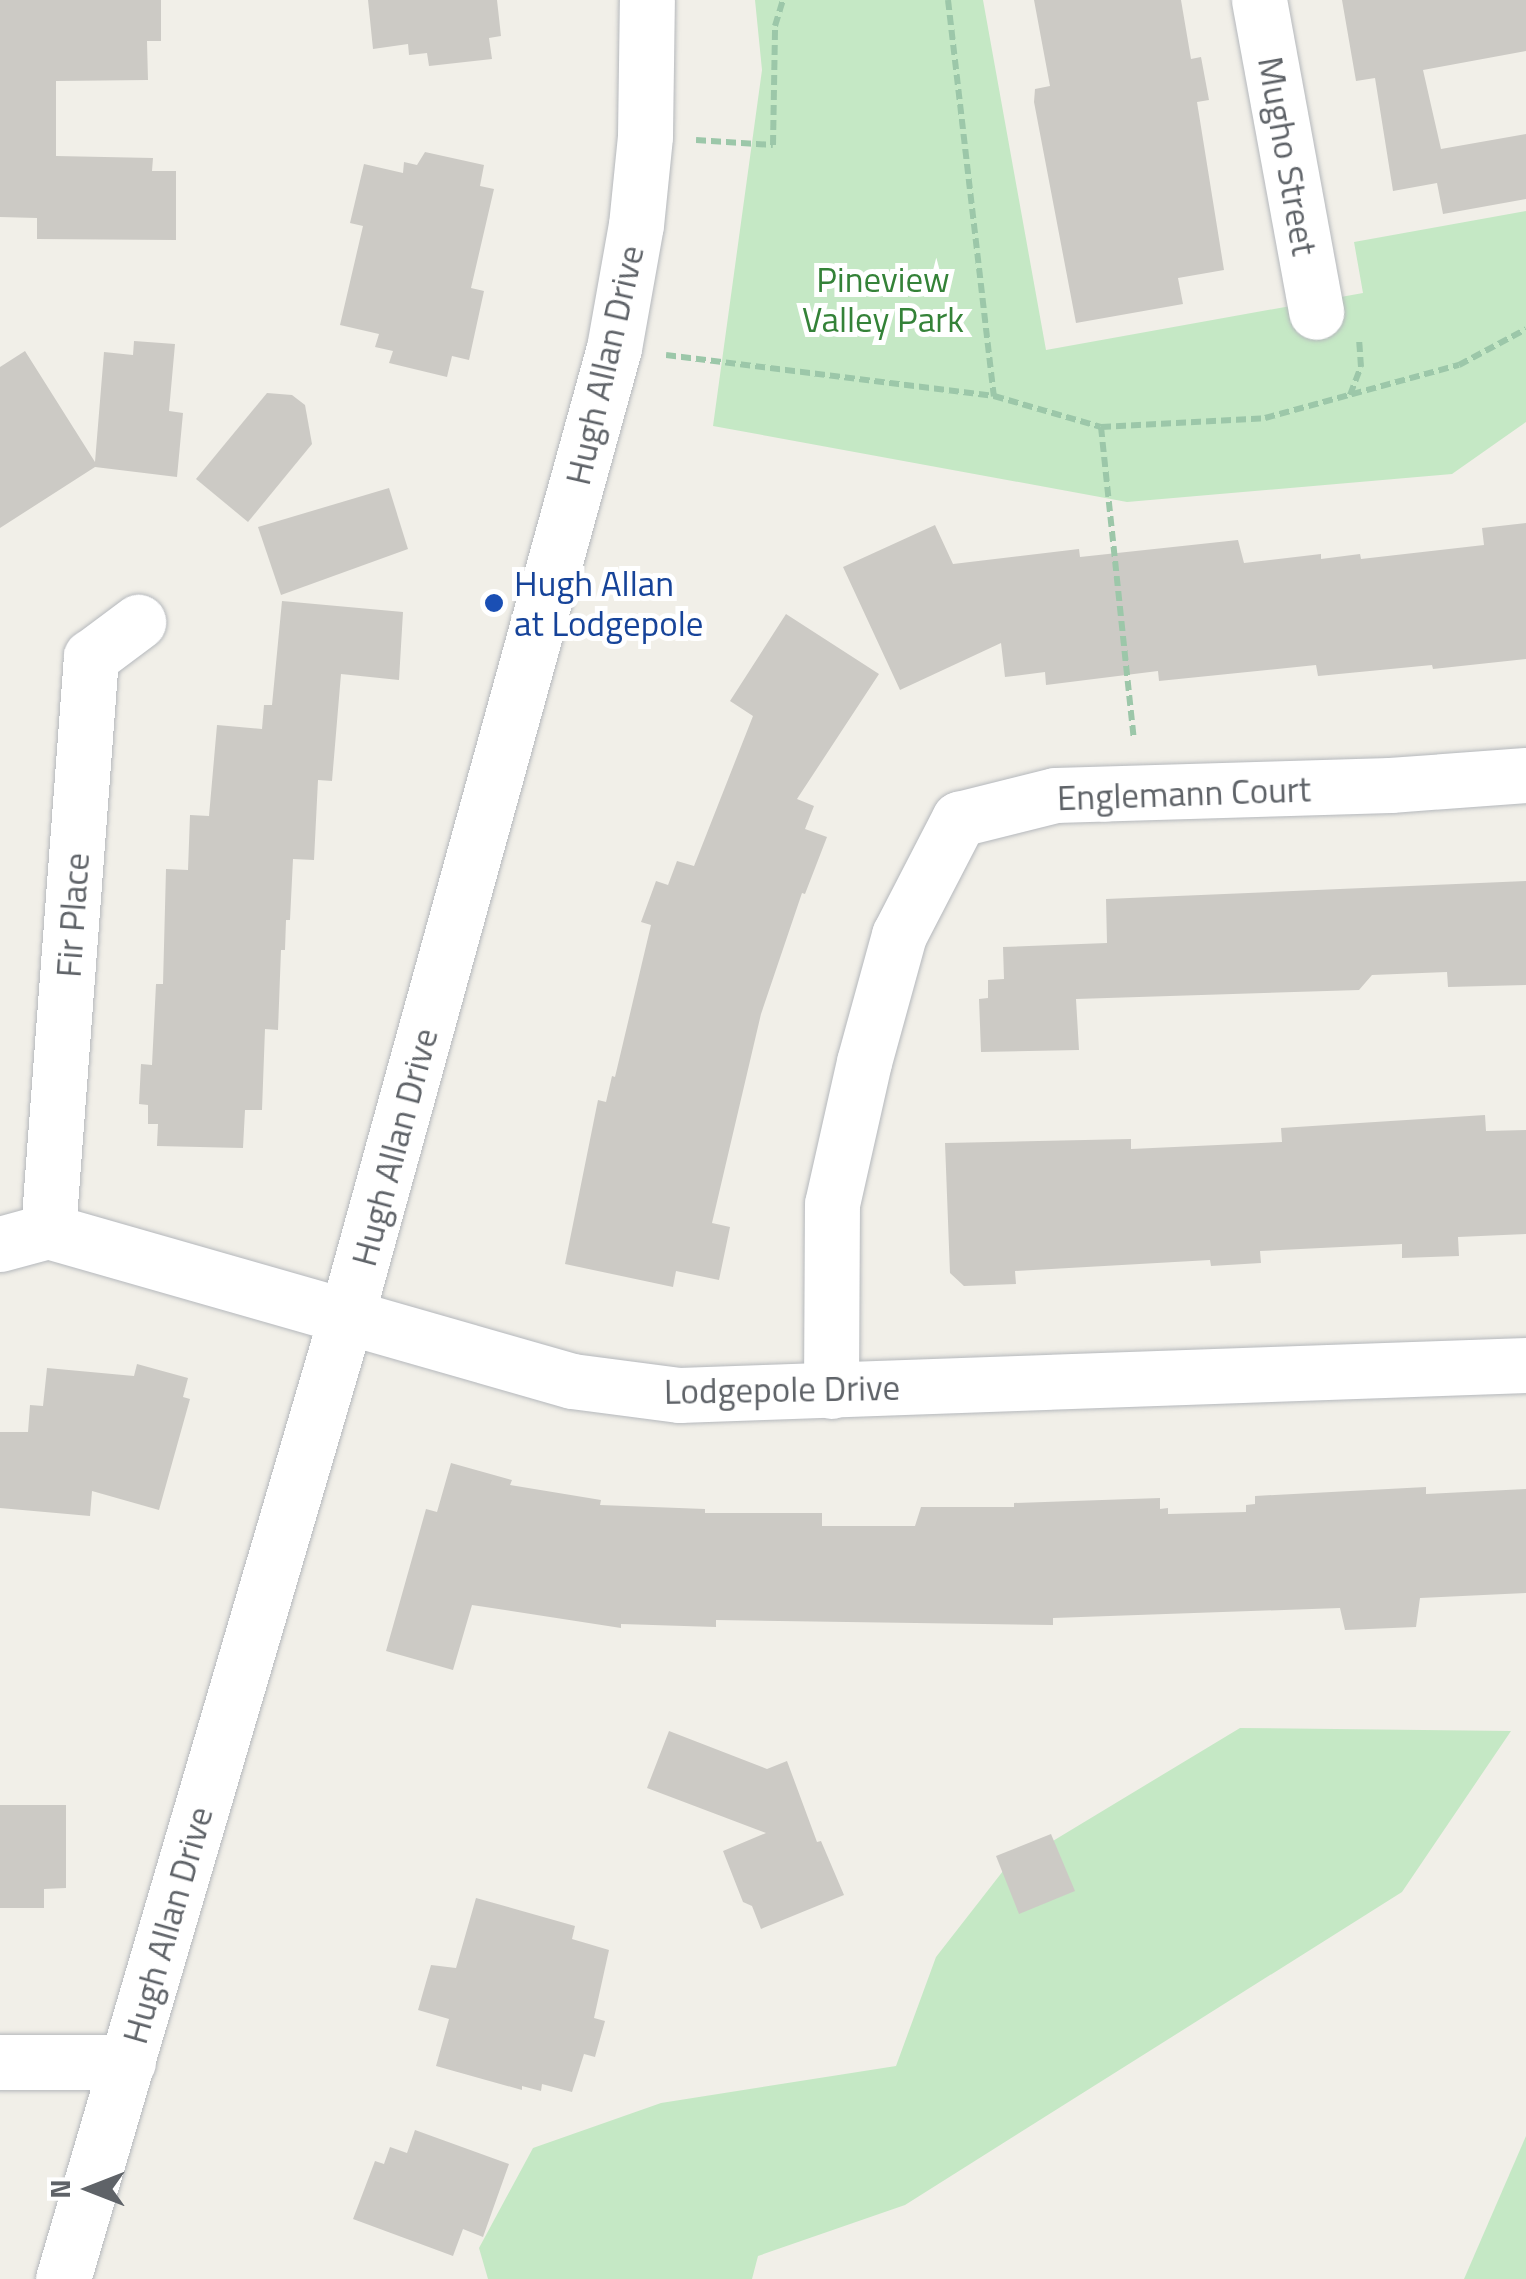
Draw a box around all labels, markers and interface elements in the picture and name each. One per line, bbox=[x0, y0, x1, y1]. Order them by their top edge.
street label: Mugho Street bbox=[1250, 53, 1326, 259]
street label: Hugh Allan Drive bbox=[556, 241, 652, 489]
park label: Pineview Valley Park bbox=[802, 258, 964, 340]
place label: Hugh Allan at Lodgepole bbox=[514, 562, 703, 644]
marker: Hugh Allan at Lodgepole bbox=[483, 592, 505, 614]
street label: Englemann Court bbox=[1056, 768, 1312, 818]
street label: Fir Place bbox=[47, 851, 97, 979]
street label: Hugh Allan Drive bbox=[342, 1024, 446, 1270]
street label: Lodgepole Drive bbox=[664, 1366, 900, 1412]
street label: Hugh Allan Drive bbox=[113, 1802, 221, 2048]
north arrow bbox=[40, 2139, 140, 2239]
text: N bbox=[38, 2179, 81, 2199]

